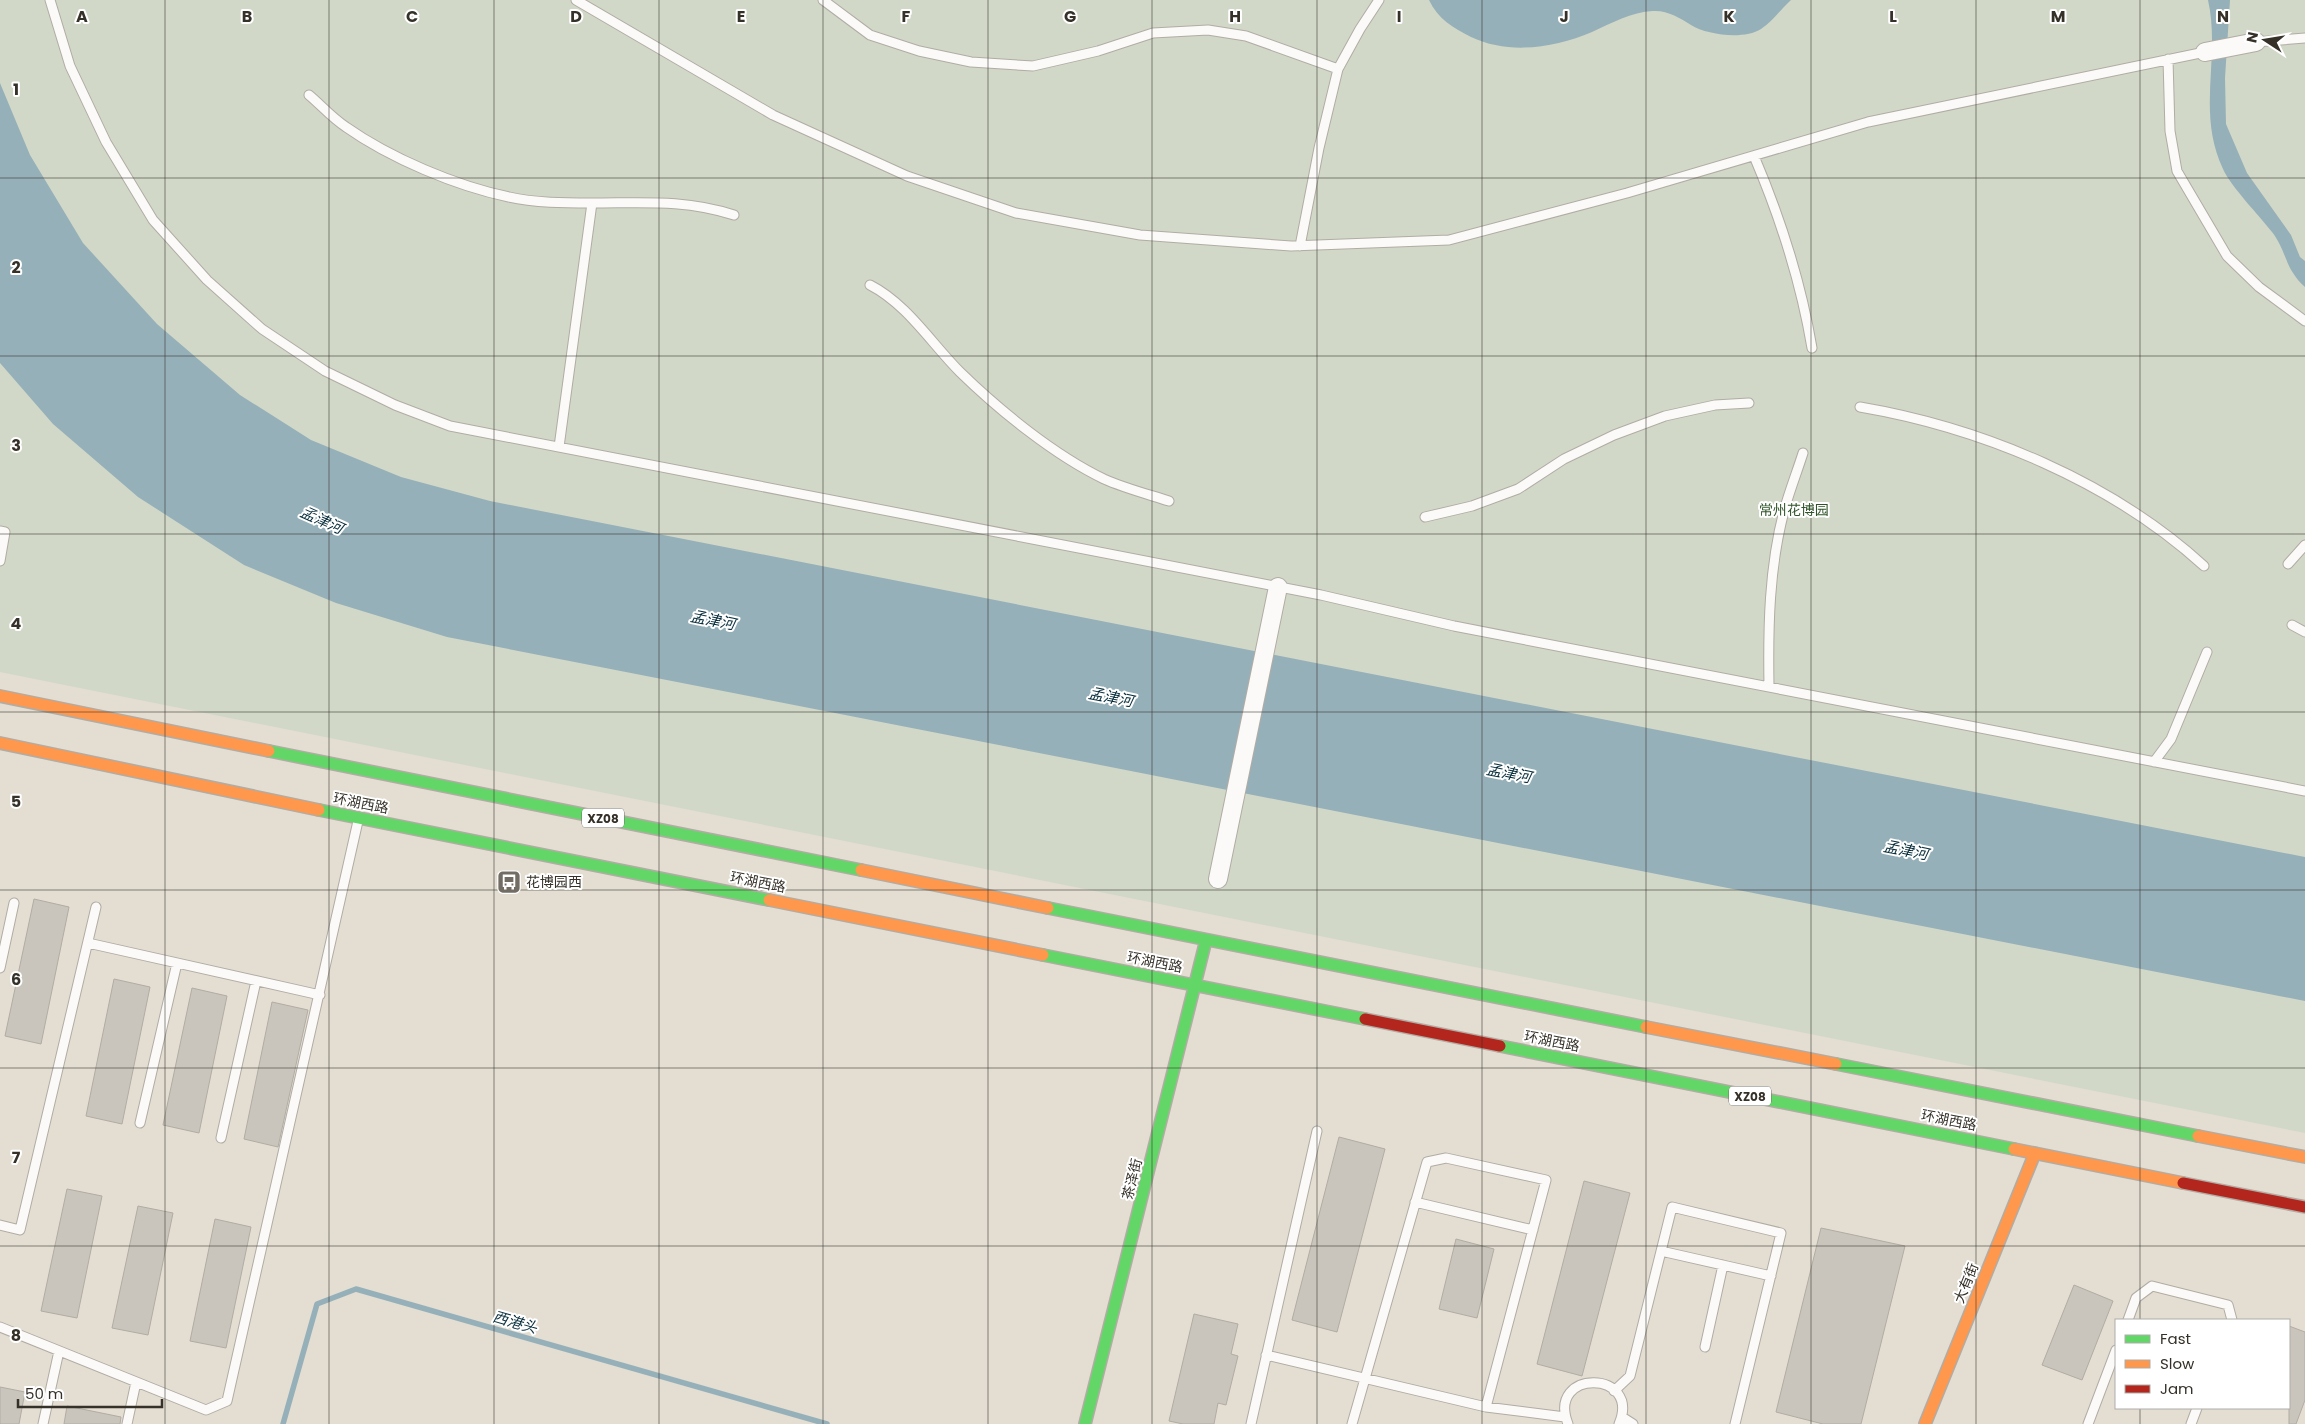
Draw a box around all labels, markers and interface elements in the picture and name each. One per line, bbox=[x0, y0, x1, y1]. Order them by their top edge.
text: A bbox=[76, 5, 88, 28]
text: B bbox=[242, 5, 252, 28]
text: C bbox=[406, 5, 418, 28]
text: D bbox=[570, 5, 582, 28]
text: E bbox=[737, 5, 745, 28]
text: F bbox=[902, 5, 911, 28]
text: G bbox=[1064, 5, 1076, 28]
text: H bbox=[1229, 5, 1241, 28]
text: I bbox=[1397, 5, 1401, 28]
text: J bbox=[1559, 5, 1569, 28]
text: K bbox=[1723, 5, 1735, 28]
text: L bbox=[1889, 5, 1897, 28]
text: M bbox=[2051, 5, 2065, 28]
text: N bbox=[2217, 5, 2229, 28]
north arrow bbox=[2240, 15, 2290, 65]
text: N bbox=[2241, 30, 2263, 45]
text: 1 bbox=[13, 78, 19, 101]
text: 2 bbox=[11, 256, 21, 279]
text: 3 bbox=[11, 434, 21, 457]
park label: 常州花博园 bbox=[1759, 500, 1829, 520]
water label: 孟津河 bbox=[297, 501, 350, 540]
water label: 孟津河 bbox=[689, 605, 740, 635]
text: 4 bbox=[11, 612, 22, 635]
water label: 孟津河 bbox=[1087, 682, 1138, 712]
water label: 孟津河 bbox=[1485, 758, 1536, 788]
street label: 环湖西路 bbox=[332, 788, 390, 818]
text: 5 bbox=[11, 790, 21, 813]
road number: XZ08 bbox=[582, 808, 624, 828]
water label: 孟津河 bbox=[1882, 835, 1933, 865]
street label: 环湖西路 bbox=[729, 867, 787, 897]
bus stop icon: 花博园西 bbox=[496, 869, 522, 895]
place label: 花博园西 bbox=[526, 872, 582, 892]
street label: 环湖西路 bbox=[1126, 947, 1184, 977]
text: 6 bbox=[11, 968, 21, 991]
street label: 环湖西路 bbox=[1523, 1026, 1581, 1056]
road number: XZ08 bbox=[1729, 1086, 1771, 1106]
street label: 环湖西路 bbox=[1920, 1105, 1978, 1135]
text: 7 bbox=[12, 1146, 21, 1169]
street label: 茶泽街 bbox=[1117, 1156, 1147, 1202]
street label: 大有街 bbox=[1949, 1260, 1983, 1306]
water label: 西港头 bbox=[490, 1306, 540, 1339]
legend bbox=[2115, 1319, 2290, 1409]
text: 8 bbox=[11, 1324, 21, 1347]
text: Fast bbox=[2160, 1328, 2191, 1349]
text: Slow bbox=[2160, 1353, 2195, 1374]
scale bar bbox=[18, 1376, 161, 1408]
text: Jam bbox=[2160, 1378, 2194, 1399]
text: 50 m bbox=[25, 1383, 63, 1404]

